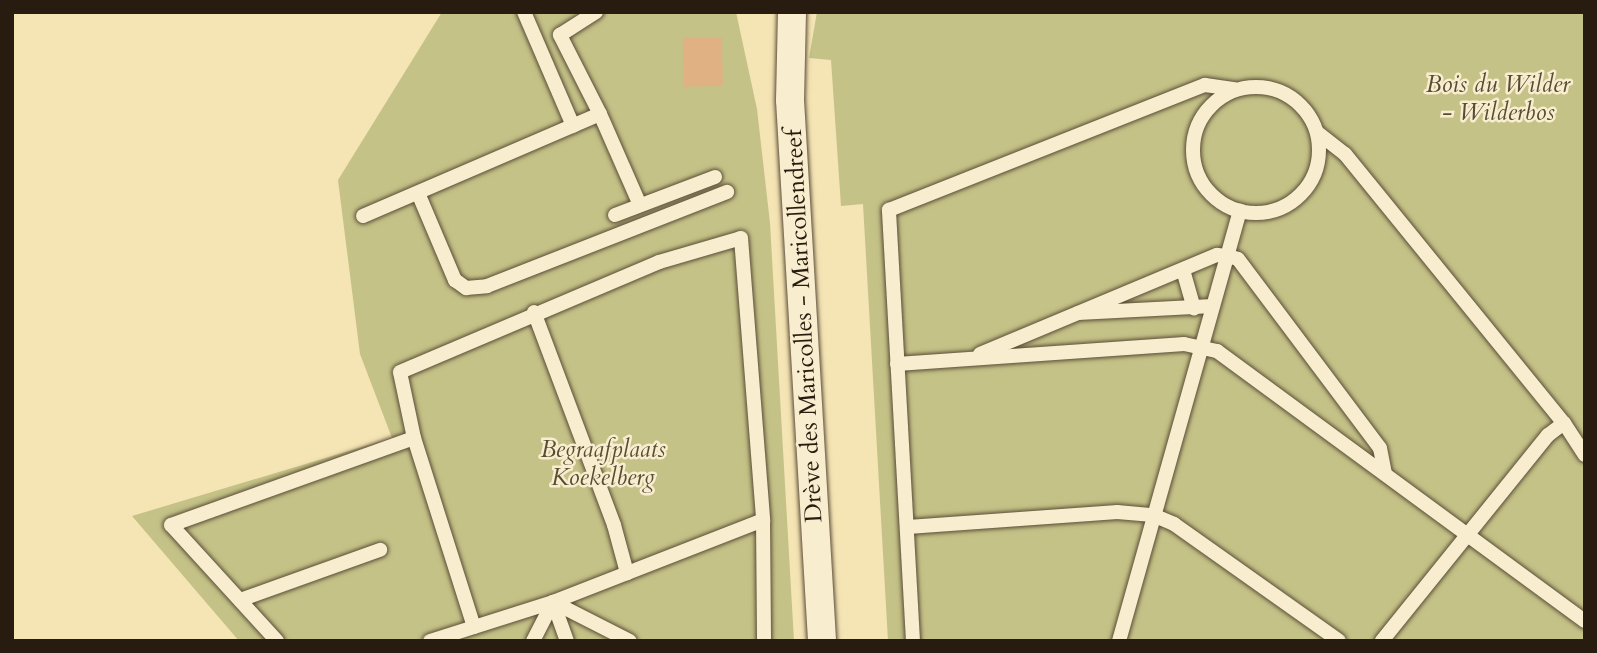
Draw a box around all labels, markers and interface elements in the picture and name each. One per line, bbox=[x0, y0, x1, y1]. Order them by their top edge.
park label: Bois du Wilder - Wilderbos bbox=[1426, 71, 1570, 127]
street label: Drève des Maricolles - Maricollendreef bbox=[779, 129, 829, 523]
park label: Begraafplaats Koekelberg bbox=[540, 436, 666, 492]

